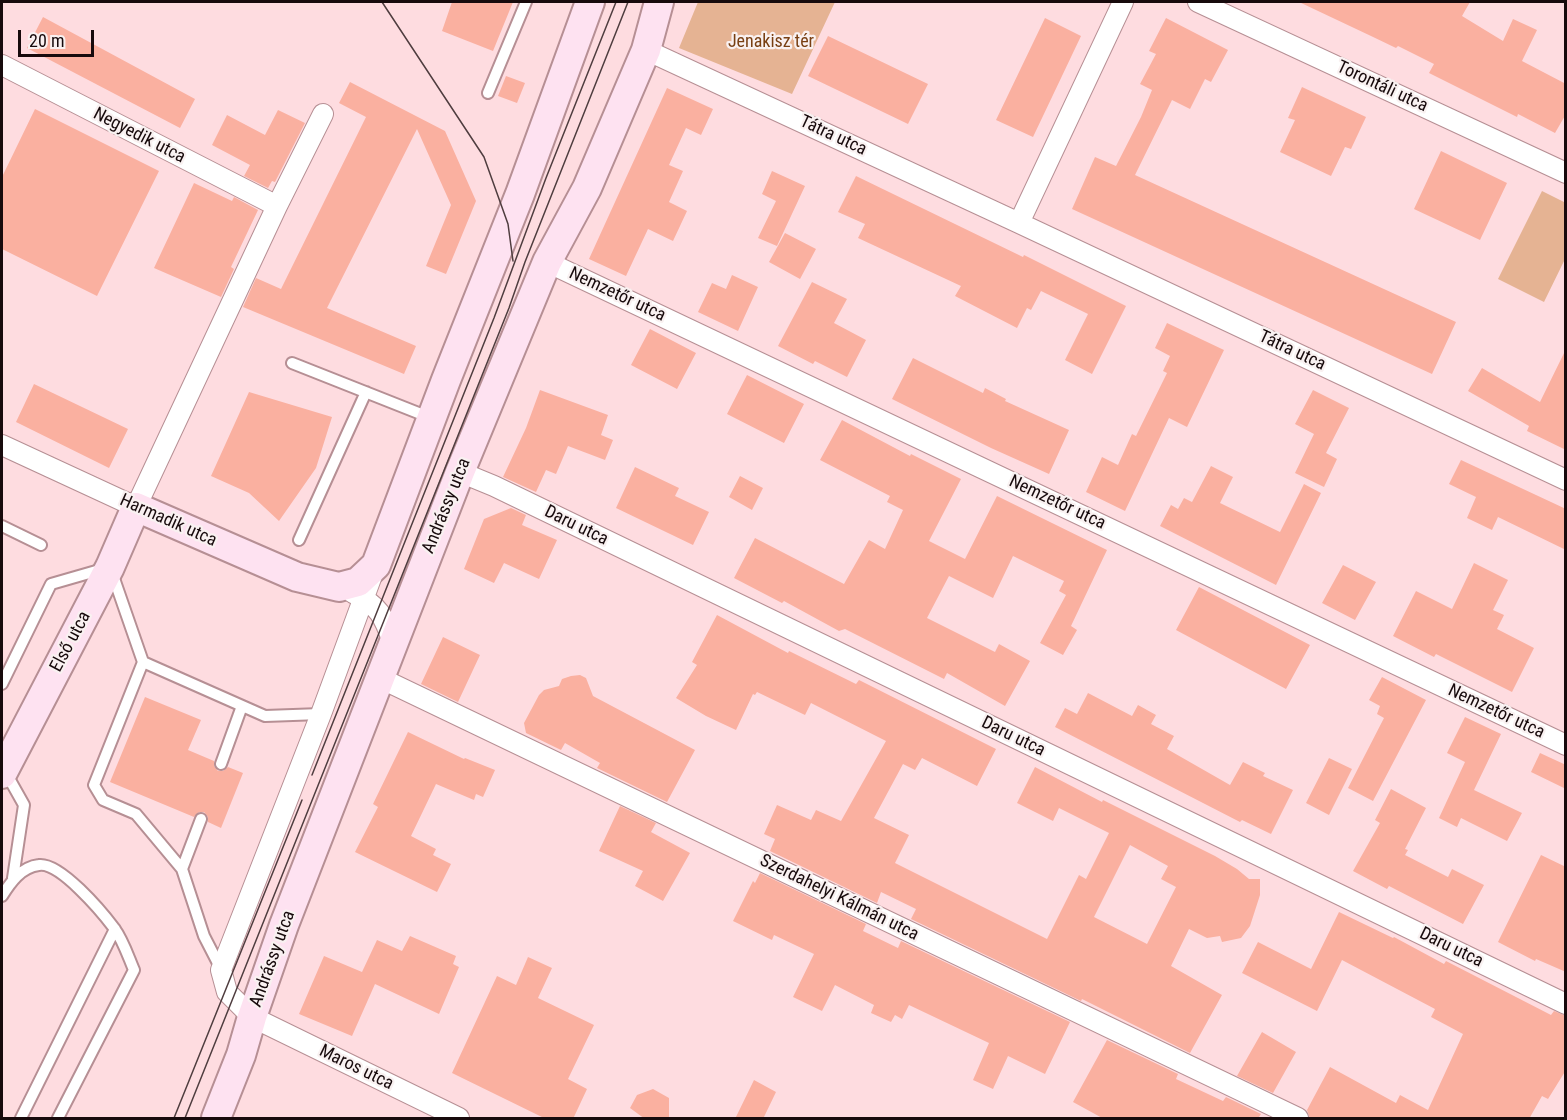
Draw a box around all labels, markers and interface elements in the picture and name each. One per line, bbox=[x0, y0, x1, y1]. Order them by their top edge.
scale bar bbox=[21, 18, 98, 56]
text: 20 m bbox=[29, 30, 64, 51]
park label: Jenakisz tér bbox=[728, 31, 814, 53]
street label: Torontáli utca bbox=[1333, 57, 1431, 117]
street label: Negyedik utca bbox=[89, 104, 189, 168]
street label: Tátra utca bbox=[796, 111, 870, 161]
street label: Nemzetőr utca bbox=[565, 263, 669, 327]
street label: Tátra utca bbox=[1255, 326, 1329, 376]
street label: Andrássy utca bbox=[418, 455, 476, 557]
street label: Nemzetőr utca bbox=[1005, 471, 1109, 535]
street label: Harmadik utca bbox=[116, 490, 220, 552]
street label: Daru utca bbox=[541, 501, 611, 551]
street label: Első utca bbox=[46, 608, 96, 676]
street label: Nemzetőr utca bbox=[1444, 680, 1548, 744]
street label: Daru utca bbox=[978, 712, 1048, 762]
street label: Szerdahelyi Kálmán utca bbox=[756, 850, 922, 946]
street label: Andrássy utca bbox=[246, 908, 300, 1010]
street label: Daru utca bbox=[1416, 923, 1486, 973]
street label: Maros utca bbox=[315, 1041, 397, 1095]

